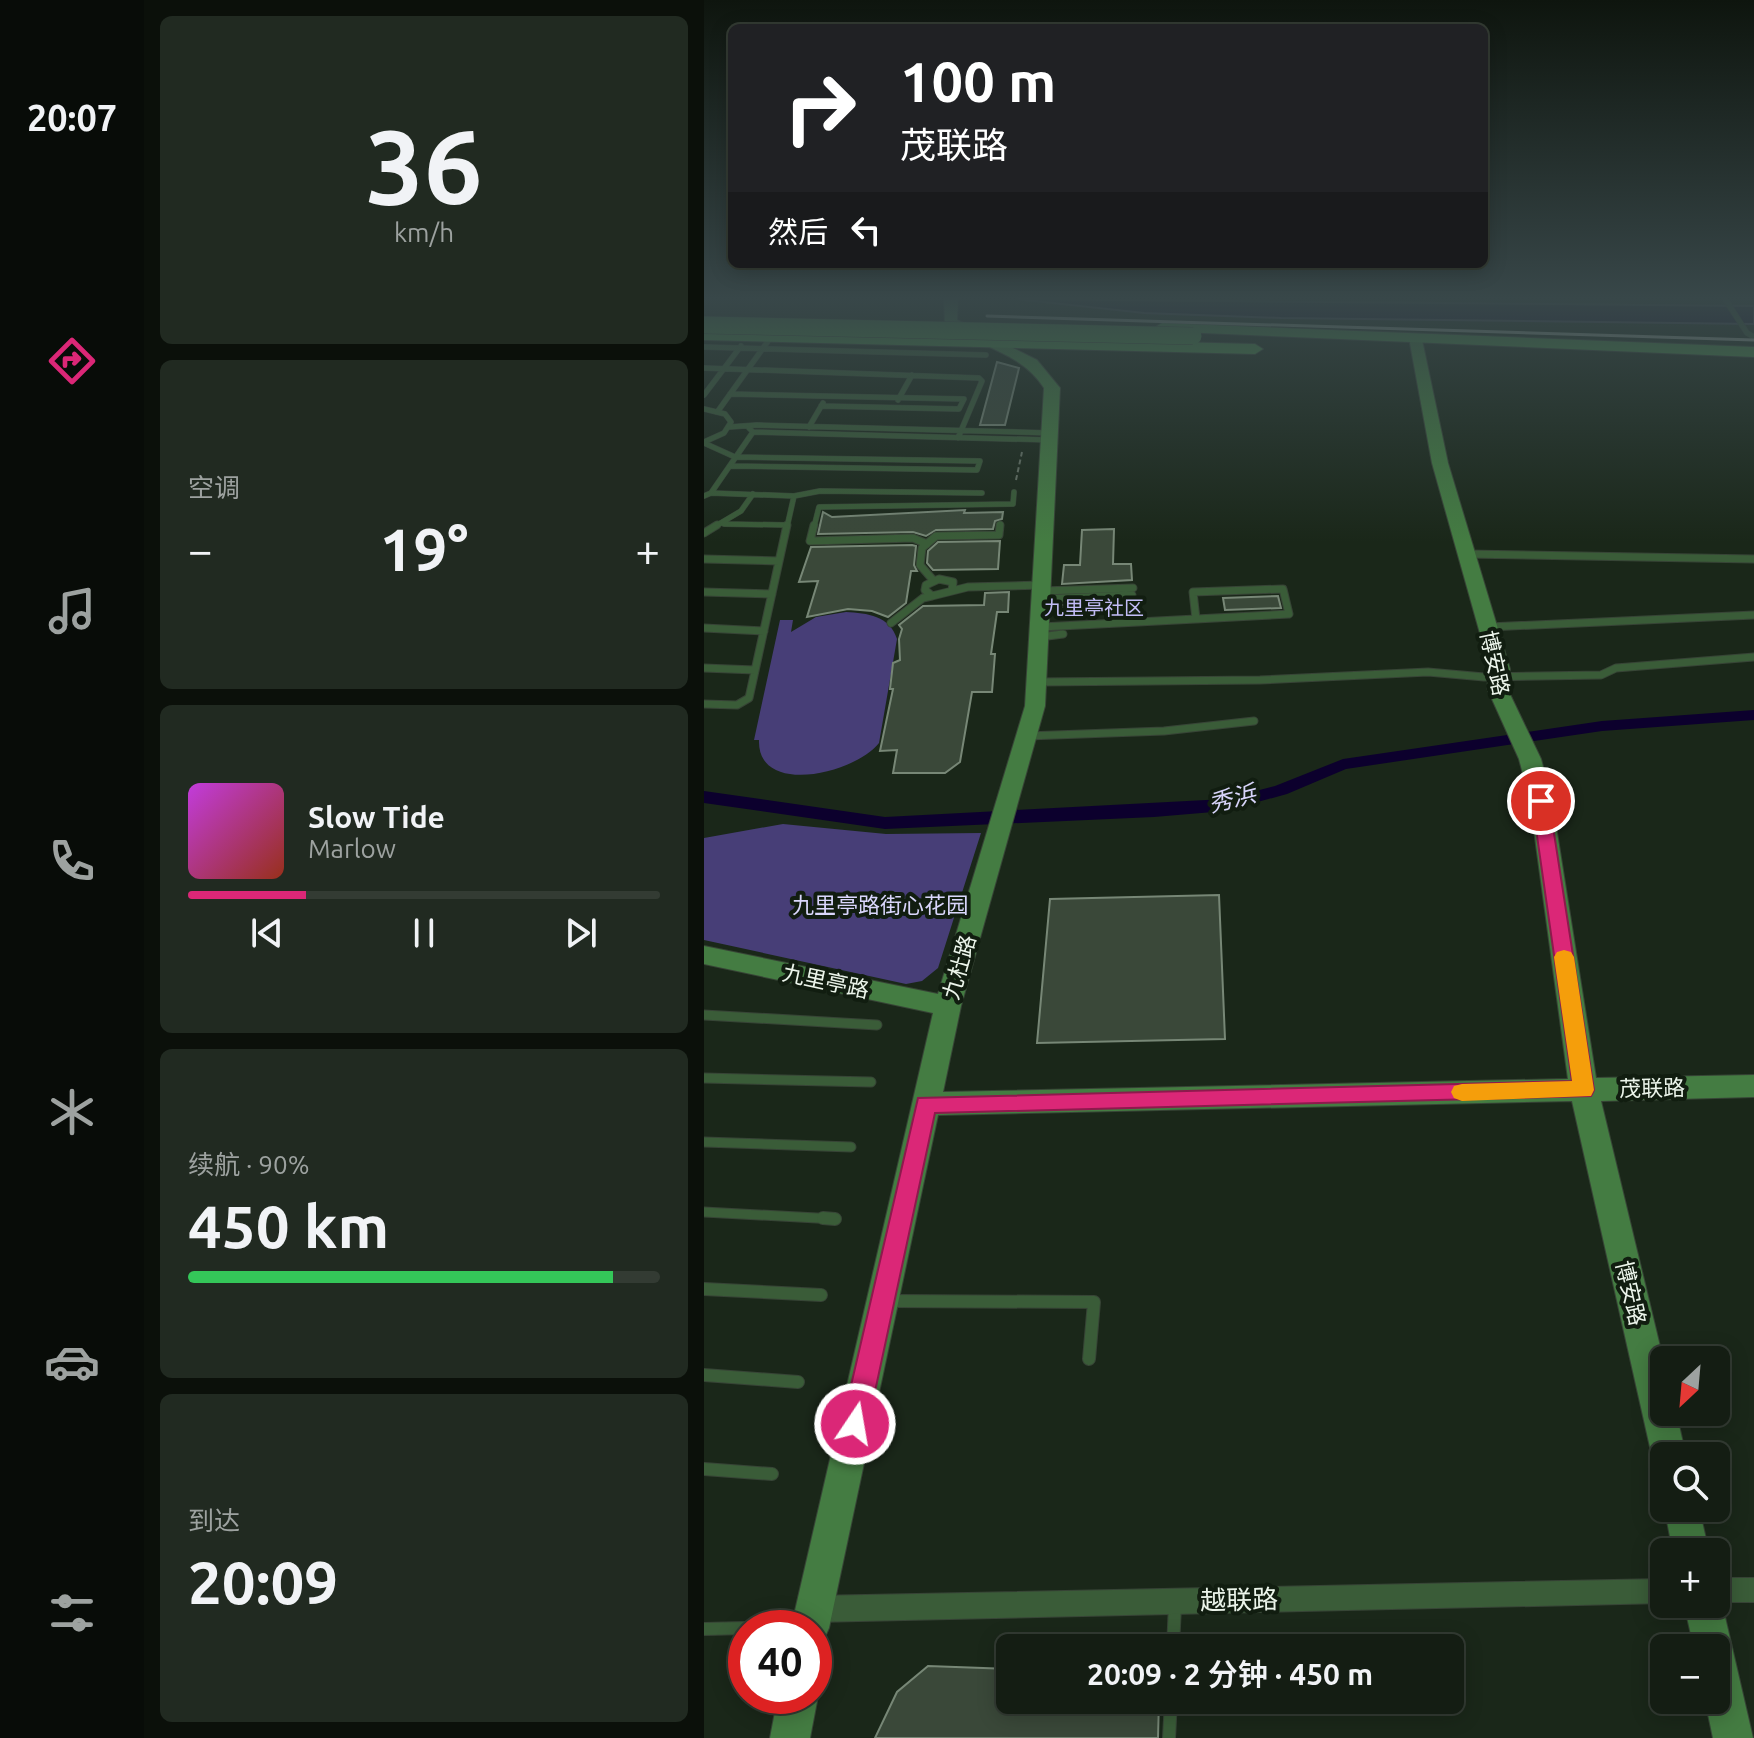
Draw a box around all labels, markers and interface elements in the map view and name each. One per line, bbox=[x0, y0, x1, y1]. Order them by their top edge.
text: 100 m bbox=[900, 50, 1056, 113]
icon: right bbox=[768, 56, 872, 160]
text: 20:07 bbox=[27, 97, 117, 138]
text: 36 bbox=[365, 107, 483, 224]
text: 茂联路 bbox=[900, 124, 1008, 165]
icon: left bbox=[844, 208, 888, 252]
text: 然后 bbox=[768, 215, 828, 249]
text: km/h bbox=[394, 218, 454, 247]
icon: directions bbox=[44, 333, 100, 389]
text: 空调 bbox=[188, 473, 240, 502]
text: 19° bbox=[380, 515, 468, 582]
text: − bbox=[188, 525, 213, 574]
text: + bbox=[635, 525, 660, 574]
icon: music bbox=[44, 583, 100, 639]
district label: 九里亭社区 bbox=[1044, 596, 1144, 619]
street label: 博安路 bbox=[1476, 628, 1515, 698]
pin bbox=[1507, 767, 1575, 835]
water label: 秀浜 bbox=[1205, 779, 1260, 817]
icon: arrive bbox=[1519, 779, 1563, 823]
text: Slow Tide bbox=[308, 800, 445, 834]
icon: phone bbox=[44, 833, 100, 889]
text: Marlow bbox=[308, 834, 396, 863]
park label: 九里亭路街心花园 bbox=[792, 892, 968, 917]
icon: previous bbox=[245, 911, 289, 955]
icon: pause bbox=[402, 911, 446, 955]
icon: next bbox=[559, 911, 603, 955]
street label: 九杜路 bbox=[937, 932, 980, 1002]
street label: 九里亭路 bbox=[780, 959, 872, 1002]
street label: 茂联路 bbox=[1619, 1074, 1685, 1101]
icon: climate bbox=[44, 1084, 100, 1140]
text: 续航 · 90% bbox=[188, 1150, 310, 1179]
text: 450 km bbox=[188, 1192, 389, 1259]
street label: 博安路 bbox=[1612, 1258, 1651, 1328]
icon: car bbox=[44, 1334, 100, 1390]
north arrow bbox=[1650, 1346, 1730, 1426]
map controls bbox=[1650, 1346, 1730, 1714]
position arrow bbox=[813, 1382, 897, 1466]
button: search bbox=[1650, 1442, 1730, 1522]
text: 到达 bbox=[188, 1506, 240, 1535]
button: + bbox=[1650, 1538, 1730, 1618]
text: 20:09 bbox=[188, 1548, 338, 1615]
street label: 越联路 bbox=[1200, 1584, 1278, 1615]
icon: filters bbox=[44, 1585, 100, 1641]
speed limit sign: 40 bbox=[728, 1610, 832, 1714]
button: − bbox=[1650, 1634, 1730, 1714]
text: 20:09 · 2 分钟 · 450 m bbox=[1087, 1657, 1373, 1691]

